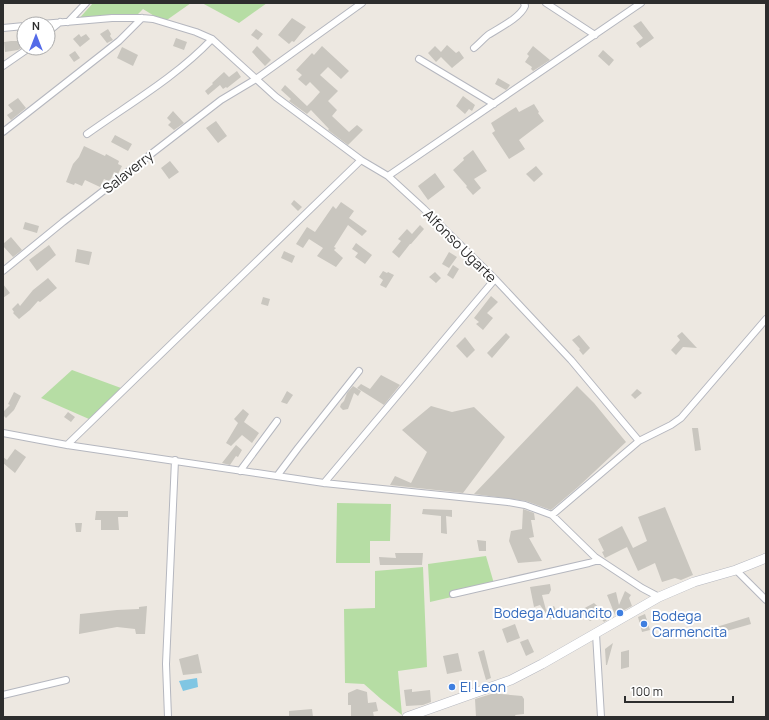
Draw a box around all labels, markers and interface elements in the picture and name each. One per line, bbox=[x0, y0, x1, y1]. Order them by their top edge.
north arrow bbox=[16, 16, 56, 56]
text: N bbox=[32, 18, 40, 33]
street label: Salaverry bbox=[98, 145, 157, 197]
street label: Alfonso Ugarte bbox=[420, 205, 501, 286]
place label: Bodega Aduancito bbox=[494, 603, 612, 622]
place label: Bodega Carmencita bbox=[652, 606, 727, 641]
marker: Bodega Aduancito bbox=[615, 608, 625, 618]
marker: Bodega Carmencita bbox=[639, 619, 649, 629]
place label: El Leon bbox=[460, 677, 506, 696]
scale bar bbox=[625, 678, 733, 704]
marker: El Leon bbox=[447, 682, 457, 692]
text: 100 m bbox=[631, 683, 663, 700]

